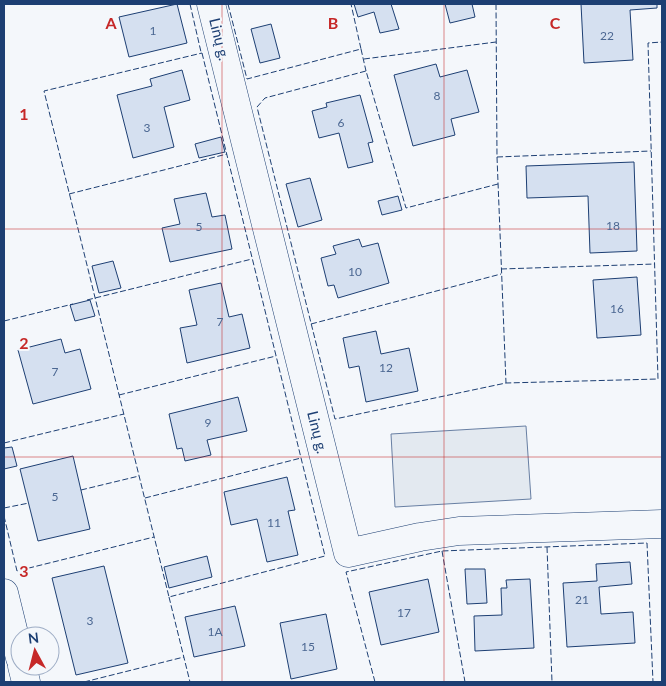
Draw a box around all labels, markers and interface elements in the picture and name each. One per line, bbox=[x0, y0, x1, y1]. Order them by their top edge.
text: A bbox=[104, 13, 117, 32]
text: B bbox=[328, 13, 338, 32]
text: C bbox=[550, 13, 561, 32]
street label: Linų g. bbox=[206, 16, 234, 62]
house number: 1 bbox=[150, 23, 157, 38]
house number: 22 bbox=[600, 28, 614, 43]
house number: 8 bbox=[434, 88, 441, 103]
text: 1 bbox=[19, 104, 29, 123]
house number: 6 bbox=[338, 115, 345, 130]
house number: 3 bbox=[144, 120, 151, 135]
house number: 18 bbox=[606, 218, 620, 233]
house number: 5 bbox=[196, 219, 203, 234]
house number: 10 bbox=[348, 264, 362, 279]
house number: 16 bbox=[610, 301, 624, 316]
house number: 7 bbox=[217, 314, 224, 329]
text: 2 bbox=[19, 333, 29, 352]
house number: 12 bbox=[379, 360, 393, 375]
house number: 7 bbox=[52, 364, 59, 379]
street label: Linų g. bbox=[304, 409, 332, 455]
house number: 9 bbox=[205, 415, 212, 430]
house number: 5 bbox=[52, 489, 59, 504]
house number: 11 bbox=[267, 515, 281, 530]
text: 3 bbox=[19, 561, 29, 580]
house number: 21 bbox=[575, 592, 589, 607]
house number: 17 bbox=[397, 605, 411, 620]
house number: 3 bbox=[87, 613, 94, 628]
house number: 1A bbox=[207, 624, 223, 639]
north arrow bbox=[10, 626, 60, 676]
text: N bbox=[27, 629, 40, 647]
house number: 15 bbox=[301, 639, 315, 654]

